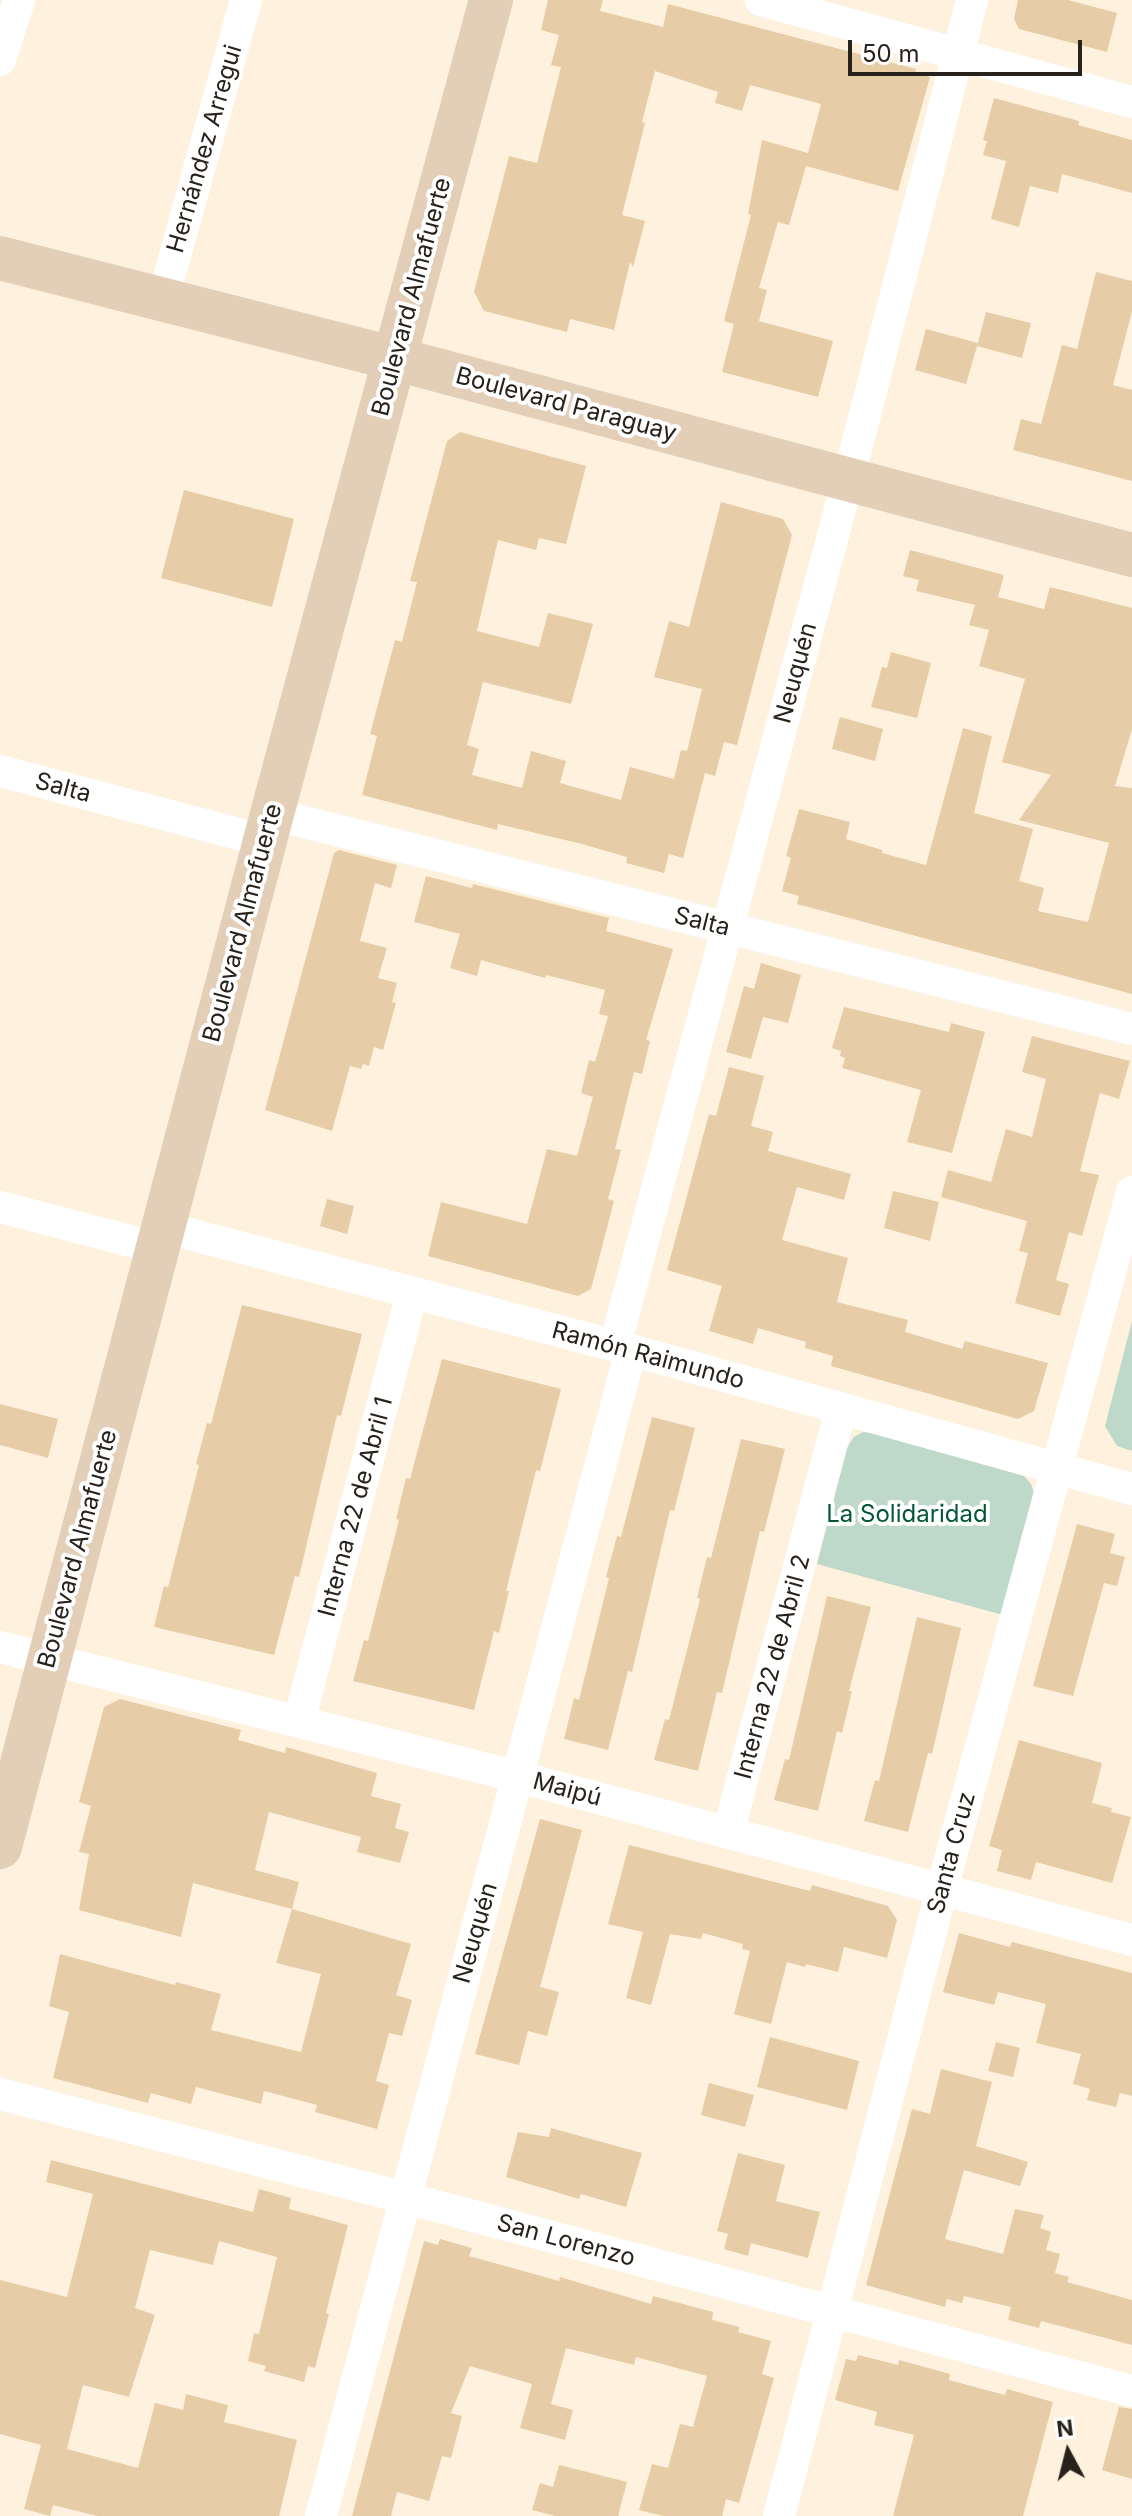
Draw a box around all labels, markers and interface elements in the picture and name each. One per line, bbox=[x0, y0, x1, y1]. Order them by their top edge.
scale bar bbox=[852, 24, 1086, 74]
text: 50 m bbox=[862, 39, 920, 68]
street label: Hernández Arregui bbox=[162, 42, 248, 256]
street label: Boulevard Almafuerte bbox=[366, 175, 458, 419]
street label: Boulevard Paraguay bbox=[452, 362, 680, 448]
street label: Neuquén bbox=[769, 619, 823, 727]
street label: Salta bbox=[32, 767, 94, 809]
street label: Boulevard Almafuerte bbox=[197, 801, 289, 1045]
street label: Salta bbox=[671, 901, 733, 943]
street label: Ramón Raimundo bbox=[549, 1316, 747, 1396]
street label: Interna 22 de Abril 1 bbox=[313, 1394, 399, 1620]
street label: Boulevard Almafuerte bbox=[32, 1427, 124, 1671]
park label: La Solidaridad bbox=[826, 1501, 988, 1529]
street label: Interna 22 de Abril 2 bbox=[729, 1552, 817, 1782]
street label: Maipú bbox=[530, 1767, 604, 1813]
street label: Santa Cruz bbox=[922, 1789, 982, 1917]
street label: Neuquén bbox=[448, 1879, 504, 1987]
street label: San Lorenzo bbox=[494, 2209, 638, 2273]
north arrow bbox=[1028, 2412, 1108, 2492]
text: N bbox=[1055, 2414, 1075, 2442]

